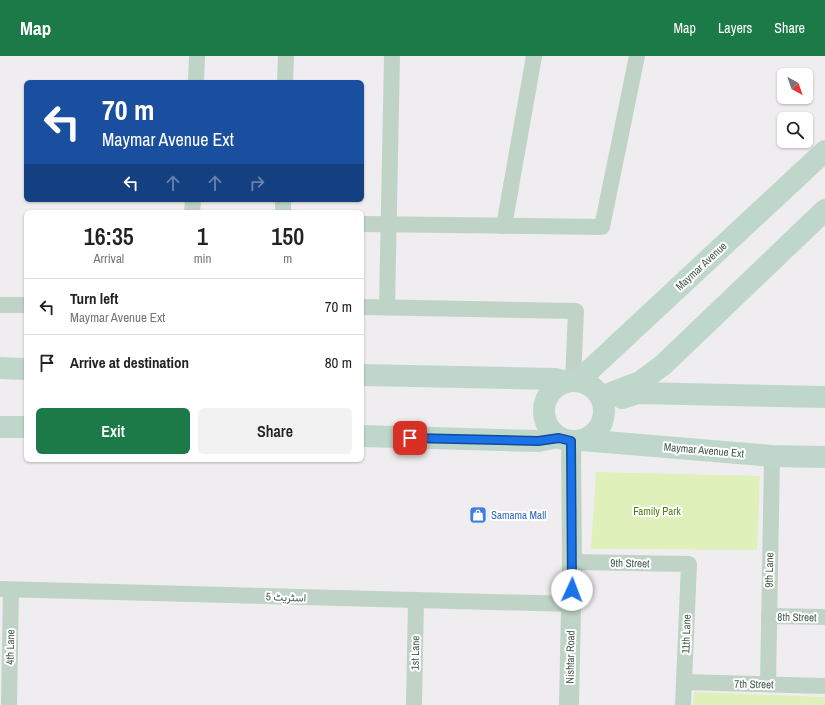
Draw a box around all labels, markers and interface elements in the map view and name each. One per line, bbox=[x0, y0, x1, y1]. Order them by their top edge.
text: Map bbox=[20, 15, 51, 41]
text: Map bbox=[674, 19, 696, 37]
text: Layers bbox=[718, 19, 752, 37]
text: Share bbox=[774, 19, 805, 37]
north arrow bbox=[777, 68, 813, 104]
map controls bbox=[777, 68, 813, 148]
text: 70 m bbox=[102, 91, 154, 129]
icon: left bbox=[36, 96, 88, 148]
button: search bbox=[777, 112, 813, 148]
text: Maymar Avenue Ext bbox=[102, 127, 234, 152]
icon: left bbox=[120, 172, 142, 194]
icon: ahead bbox=[162, 172, 184, 194]
icon: ahead bbox=[204, 172, 226, 194]
icon: right bbox=[246, 172, 268, 194]
text: 16:35 bbox=[84, 220, 134, 252]
text: 1 bbox=[197, 220, 208, 252]
text: 150 bbox=[271, 220, 304, 252]
street label: Maymar Avenue bbox=[672, 239, 730, 293]
text: Arrival bbox=[93, 250, 124, 267]
text: min bbox=[194, 250, 211, 267]
text: m bbox=[283, 250, 292, 267]
text: Turn left bbox=[70, 288, 118, 309]
icon: left bbox=[36, 296, 58, 318]
text: 70 m bbox=[325, 296, 352, 317]
text: Maymar Avenue Ext bbox=[70, 309, 165, 326]
icon: arrive bbox=[36, 352, 58, 374]
text: Arrive at destination bbox=[70, 352, 189, 373]
text: 80 m bbox=[325, 352, 352, 373]
button: Exit bbox=[36, 408, 190, 454]
button: Share bbox=[198, 408, 352, 454]
pin bbox=[393, 421, 427, 455]
icon: arrive bbox=[399, 427, 421, 449]
street label: Maymar Avenue Ext bbox=[663, 440, 745, 461]
park label: Family Park bbox=[633, 504, 681, 518]
shop icon: Samama Mall bbox=[468, 505, 488, 525]
place label: Samama Mall bbox=[491, 508, 546, 522]
street label: 9th Lane bbox=[762, 552, 776, 588]
street label: 9th Street bbox=[610, 556, 650, 570]
position arrow bbox=[551, 569, 593, 611]
street label: اسٹریٹ 5 bbox=[266, 589, 306, 605]
street label: 8th Street bbox=[777, 610, 817, 624]
street label: 11th Lane bbox=[678, 614, 694, 654]
street label: 4th Lane bbox=[3, 629, 17, 665]
street label: Nishtar Road bbox=[563, 630, 577, 684]
street label: 1st Lane bbox=[408, 636, 422, 670]
street label: 7th Street bbox=[734, 677, 774, 691]

